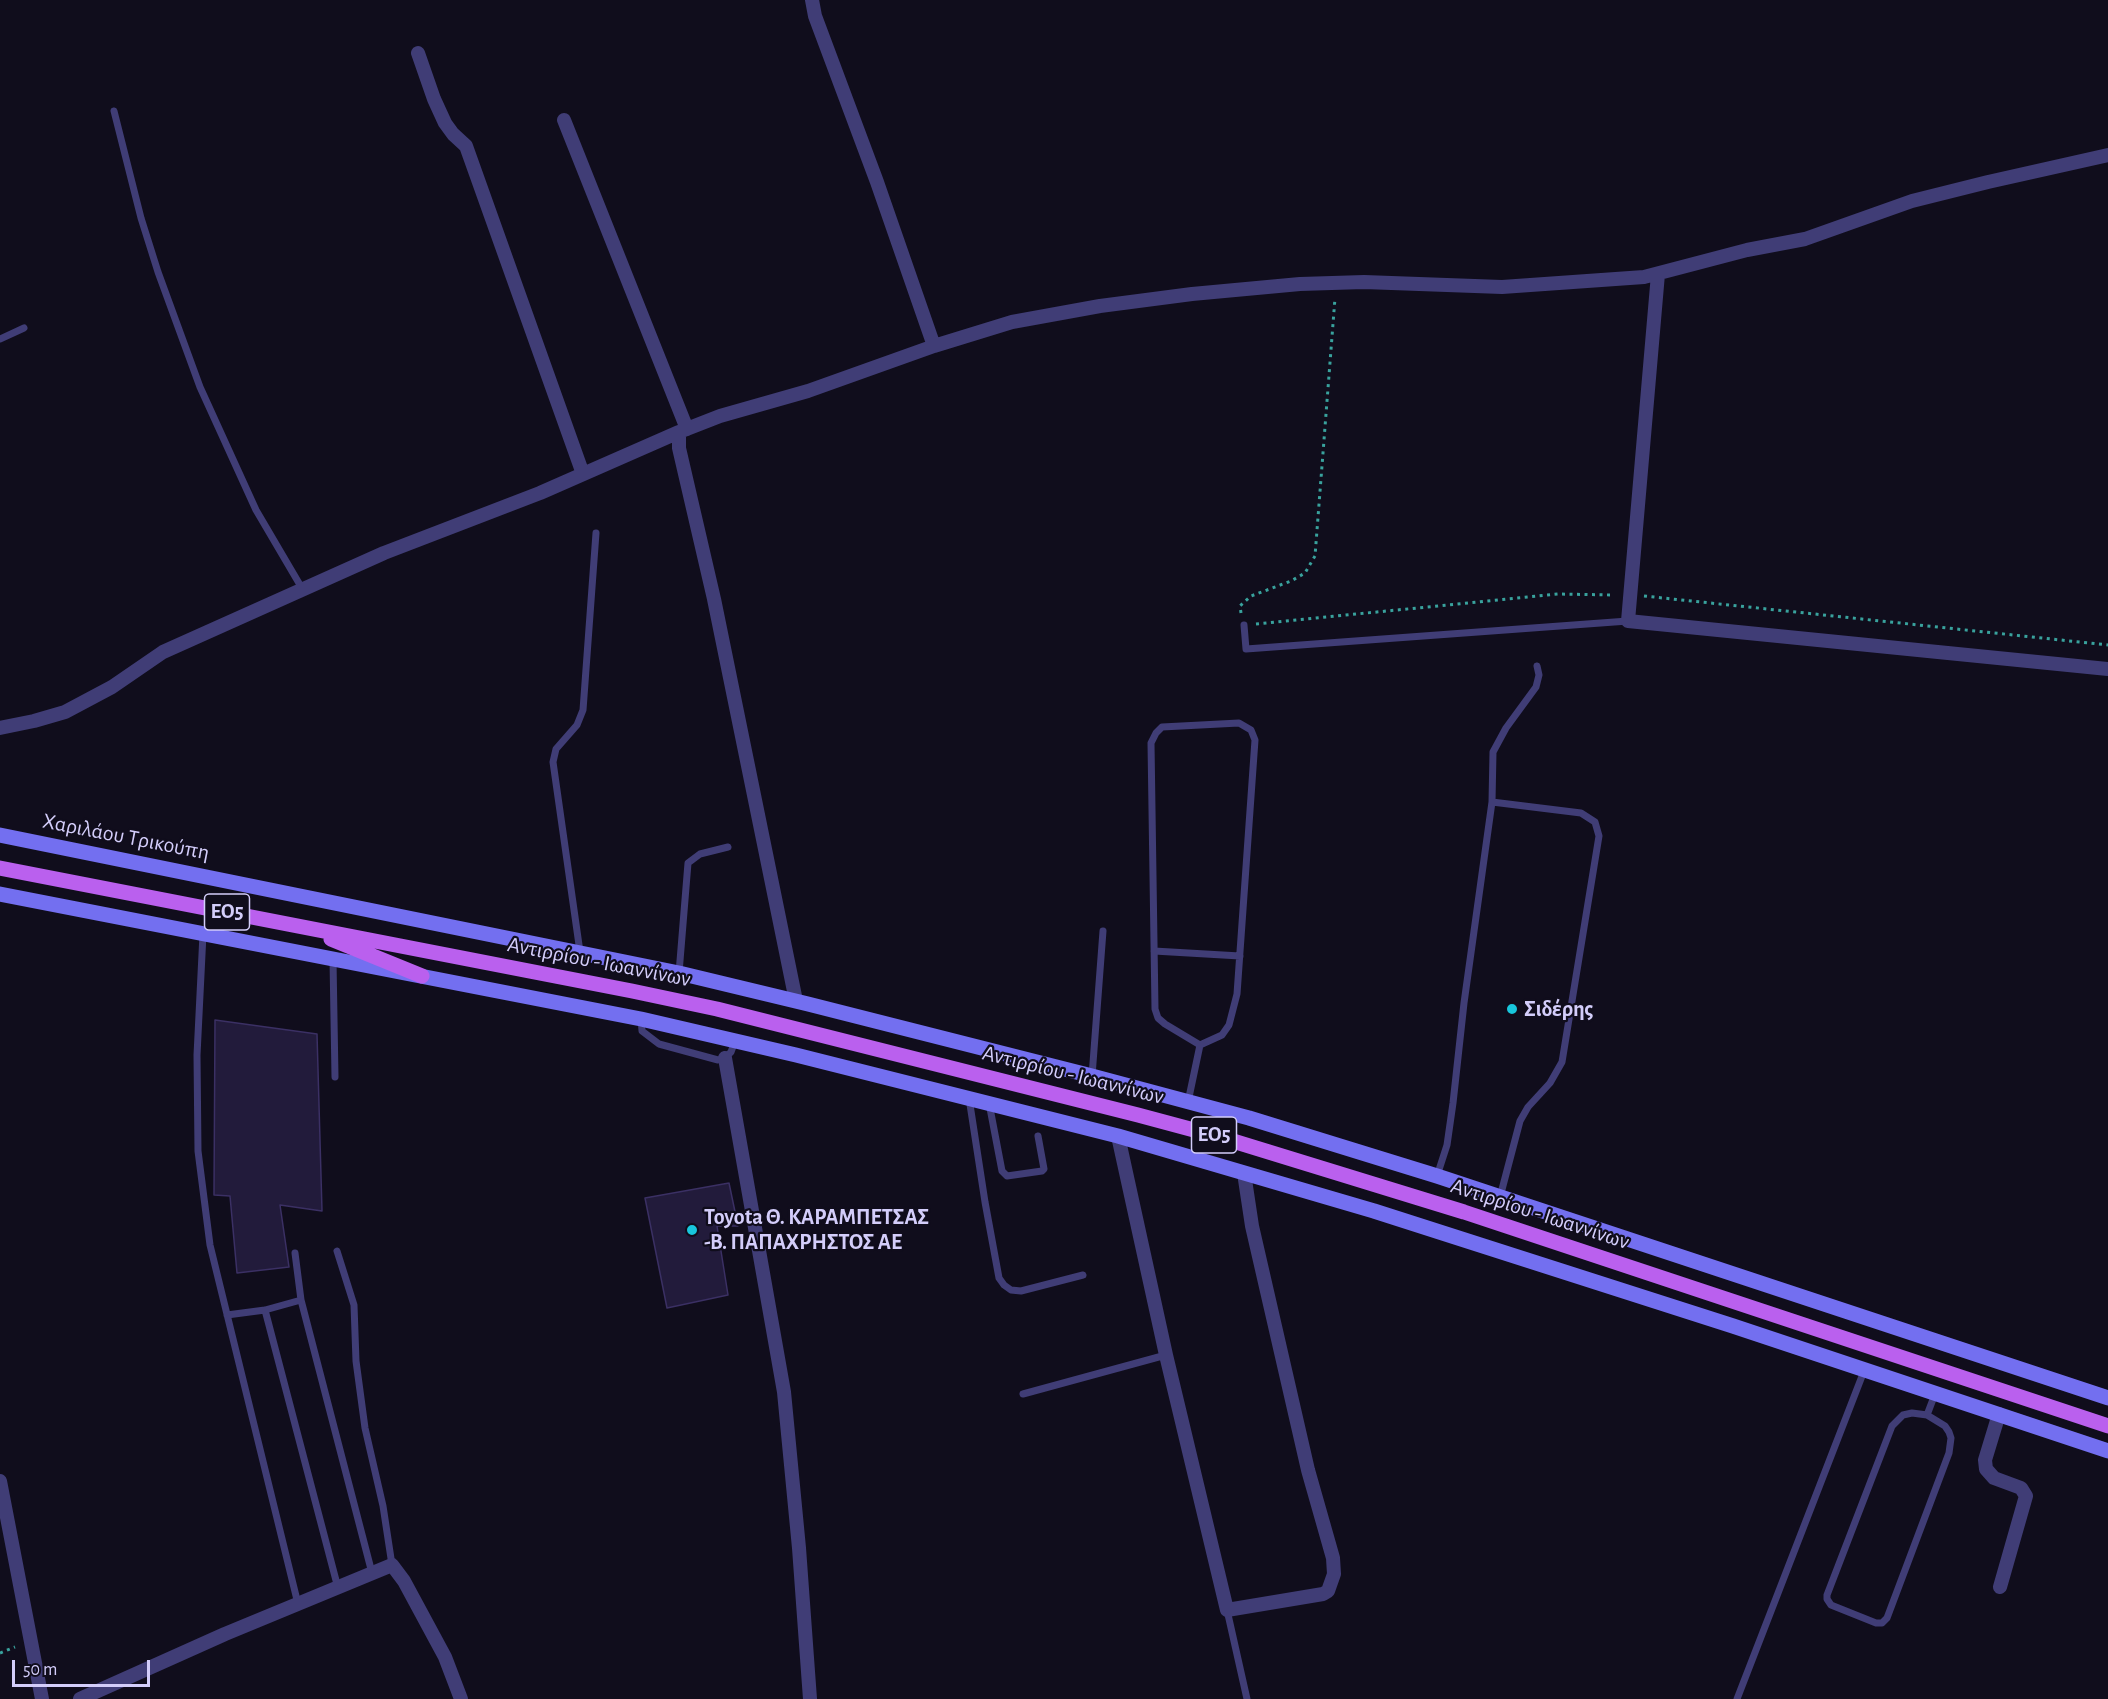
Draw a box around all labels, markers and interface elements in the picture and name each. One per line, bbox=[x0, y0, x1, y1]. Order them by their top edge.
street label: Χαριλάου Τρικούπη bbox=[40, 808, 212, 866]
road number: ΕΟ5 bbox=[204, 894, 250, 930]
street label: Αντιρρίου - Ιωαννίνων bbox=[505, 931, 693, 993]
place label: Σιδέρης bbox=[1524, 996, 1593, 1022]
marker: Σιδέρης bbox=[1505, 1002, 1519, 1016]
street label: Αντιρρίου - Ιωαννίνων bbox=[980, 1040, 1166, 1110]
road number: ΕΟ5 bbox=[1192, 1117, 1236, 1153]
street label: Αντιρρίου - Ιωαννίνων bbox=[1447, 1173, 1633, 1255]
place label: Toyota Θ. ΚΑΡΑΜΠΕΤΣΑΣ -Β. ΠΑΠΑΧΡΗΣΤΟΣ ΑΕ bbox=[704, 1204, 929, 1256]
marker: Toyota Θ. ΚΑΡΑΜΠΕΤΣΑΣ -Β. ΠΑΠΑΧΡΗΣΤΟΣ ΑΕ bbox=[685, 1223, 699, 1237]
scale bar bbox=[15, 1648, 153, 1686]
text: 50 m bbox=[23, 1661, 57, 1679]

